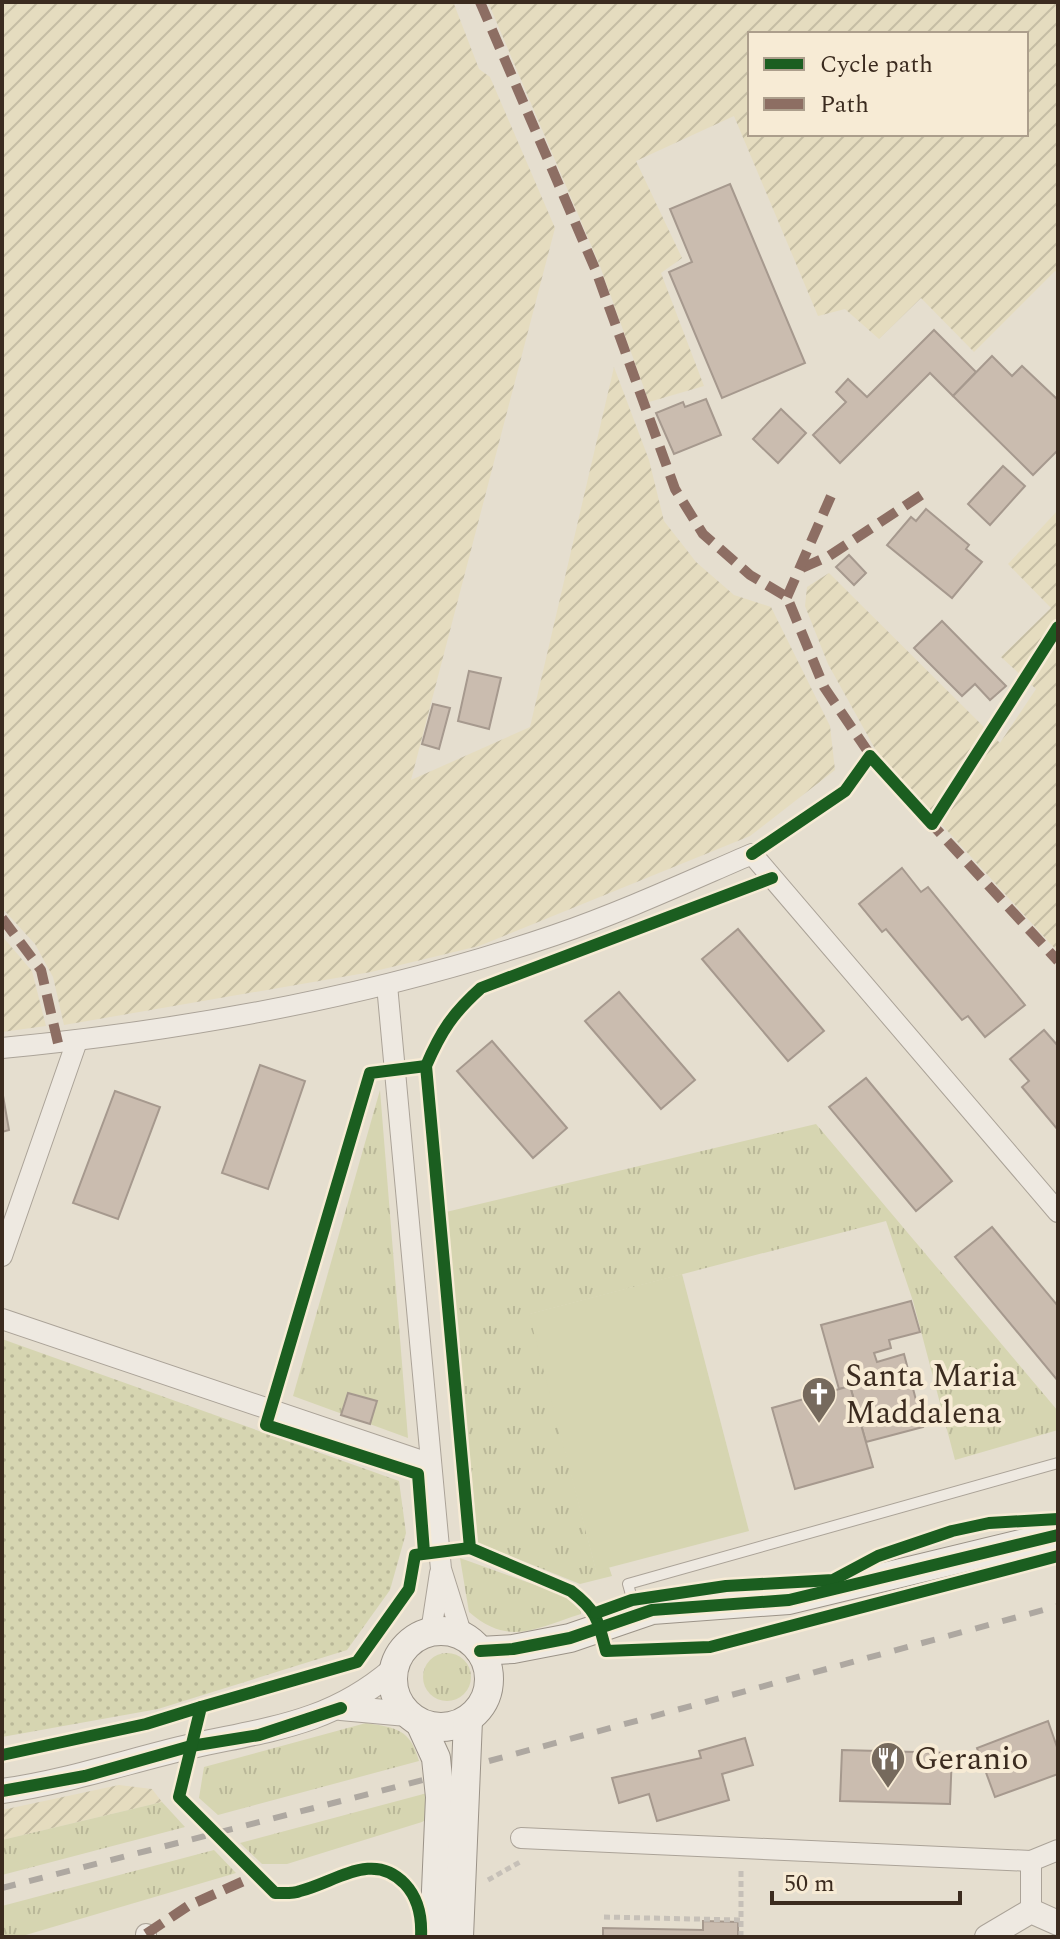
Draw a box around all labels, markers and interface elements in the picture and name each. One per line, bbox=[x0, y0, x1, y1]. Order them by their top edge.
legend bbox=[748, 32, 1028, 136]
text: Cycle path bbox=[820, 47, 933, 83]
text: Path bbox=[820, 87, 869, 123]
place label: Santa Maria Maddalena bbox=[845, 1352, 1017, 1438]
church icon: Santa Maria Maddalena bbox=[800, 1375, 838, 1425]
place label: Geranio bbox=[914, 1735, 1029, 1784]
restaurant icon: Geranio bbox=[869, 1740, 907, 1790]
scale bar bbox=[772, 1855, 960, 1905]
text: 50 m bbox=[784, 1866, 835, 1902]

